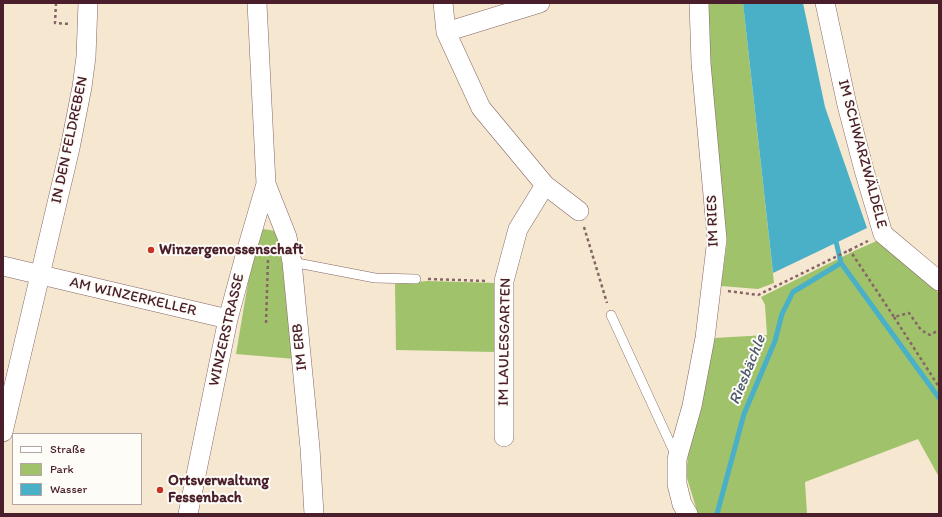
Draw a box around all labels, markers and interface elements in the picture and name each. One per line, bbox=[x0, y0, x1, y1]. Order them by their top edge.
street label: IN DEN FELDREBEN bbox=[48, 75, 92, 205]
street label: IM SCHWARZWÄLDELE bbox=[833, 78, 891, 230]
street label: IM RIES bbox=[703, 195, 723, 247]
place label: Winzergenossenschaft bbox=[159, 241, 303, 259]
marker: Winzergenossenschaft bbox=[146, 245, 156, 255]
street label: WINZERSTRASSE bbox=[205, 272, 249, 388]
street label: AM WINZERKELLER bbox=[68, 274, 198, 320]
street label: IM LAULESGARTEN bbox=[495, 278, 515, 406]
street label: IM ERB bbox=[289, 322, 311, 372]
water label: Riesbächle bbox=[725, 332, 771, 408]
legend bbox=[12, 433, 142, 505]
text: Straße bbox=[50, 442, 85, 456]
text: Park bbox=[50, 462, 74, 476]
place label: Ortsverwaltung Fessenbach bbox=[168, 472, 269, 507]
text: Wasser bbox=[50, 482, 87, 496]
marker: Ortsverwaltung Fessenbach bbox=[155, 485, 165, 495]

